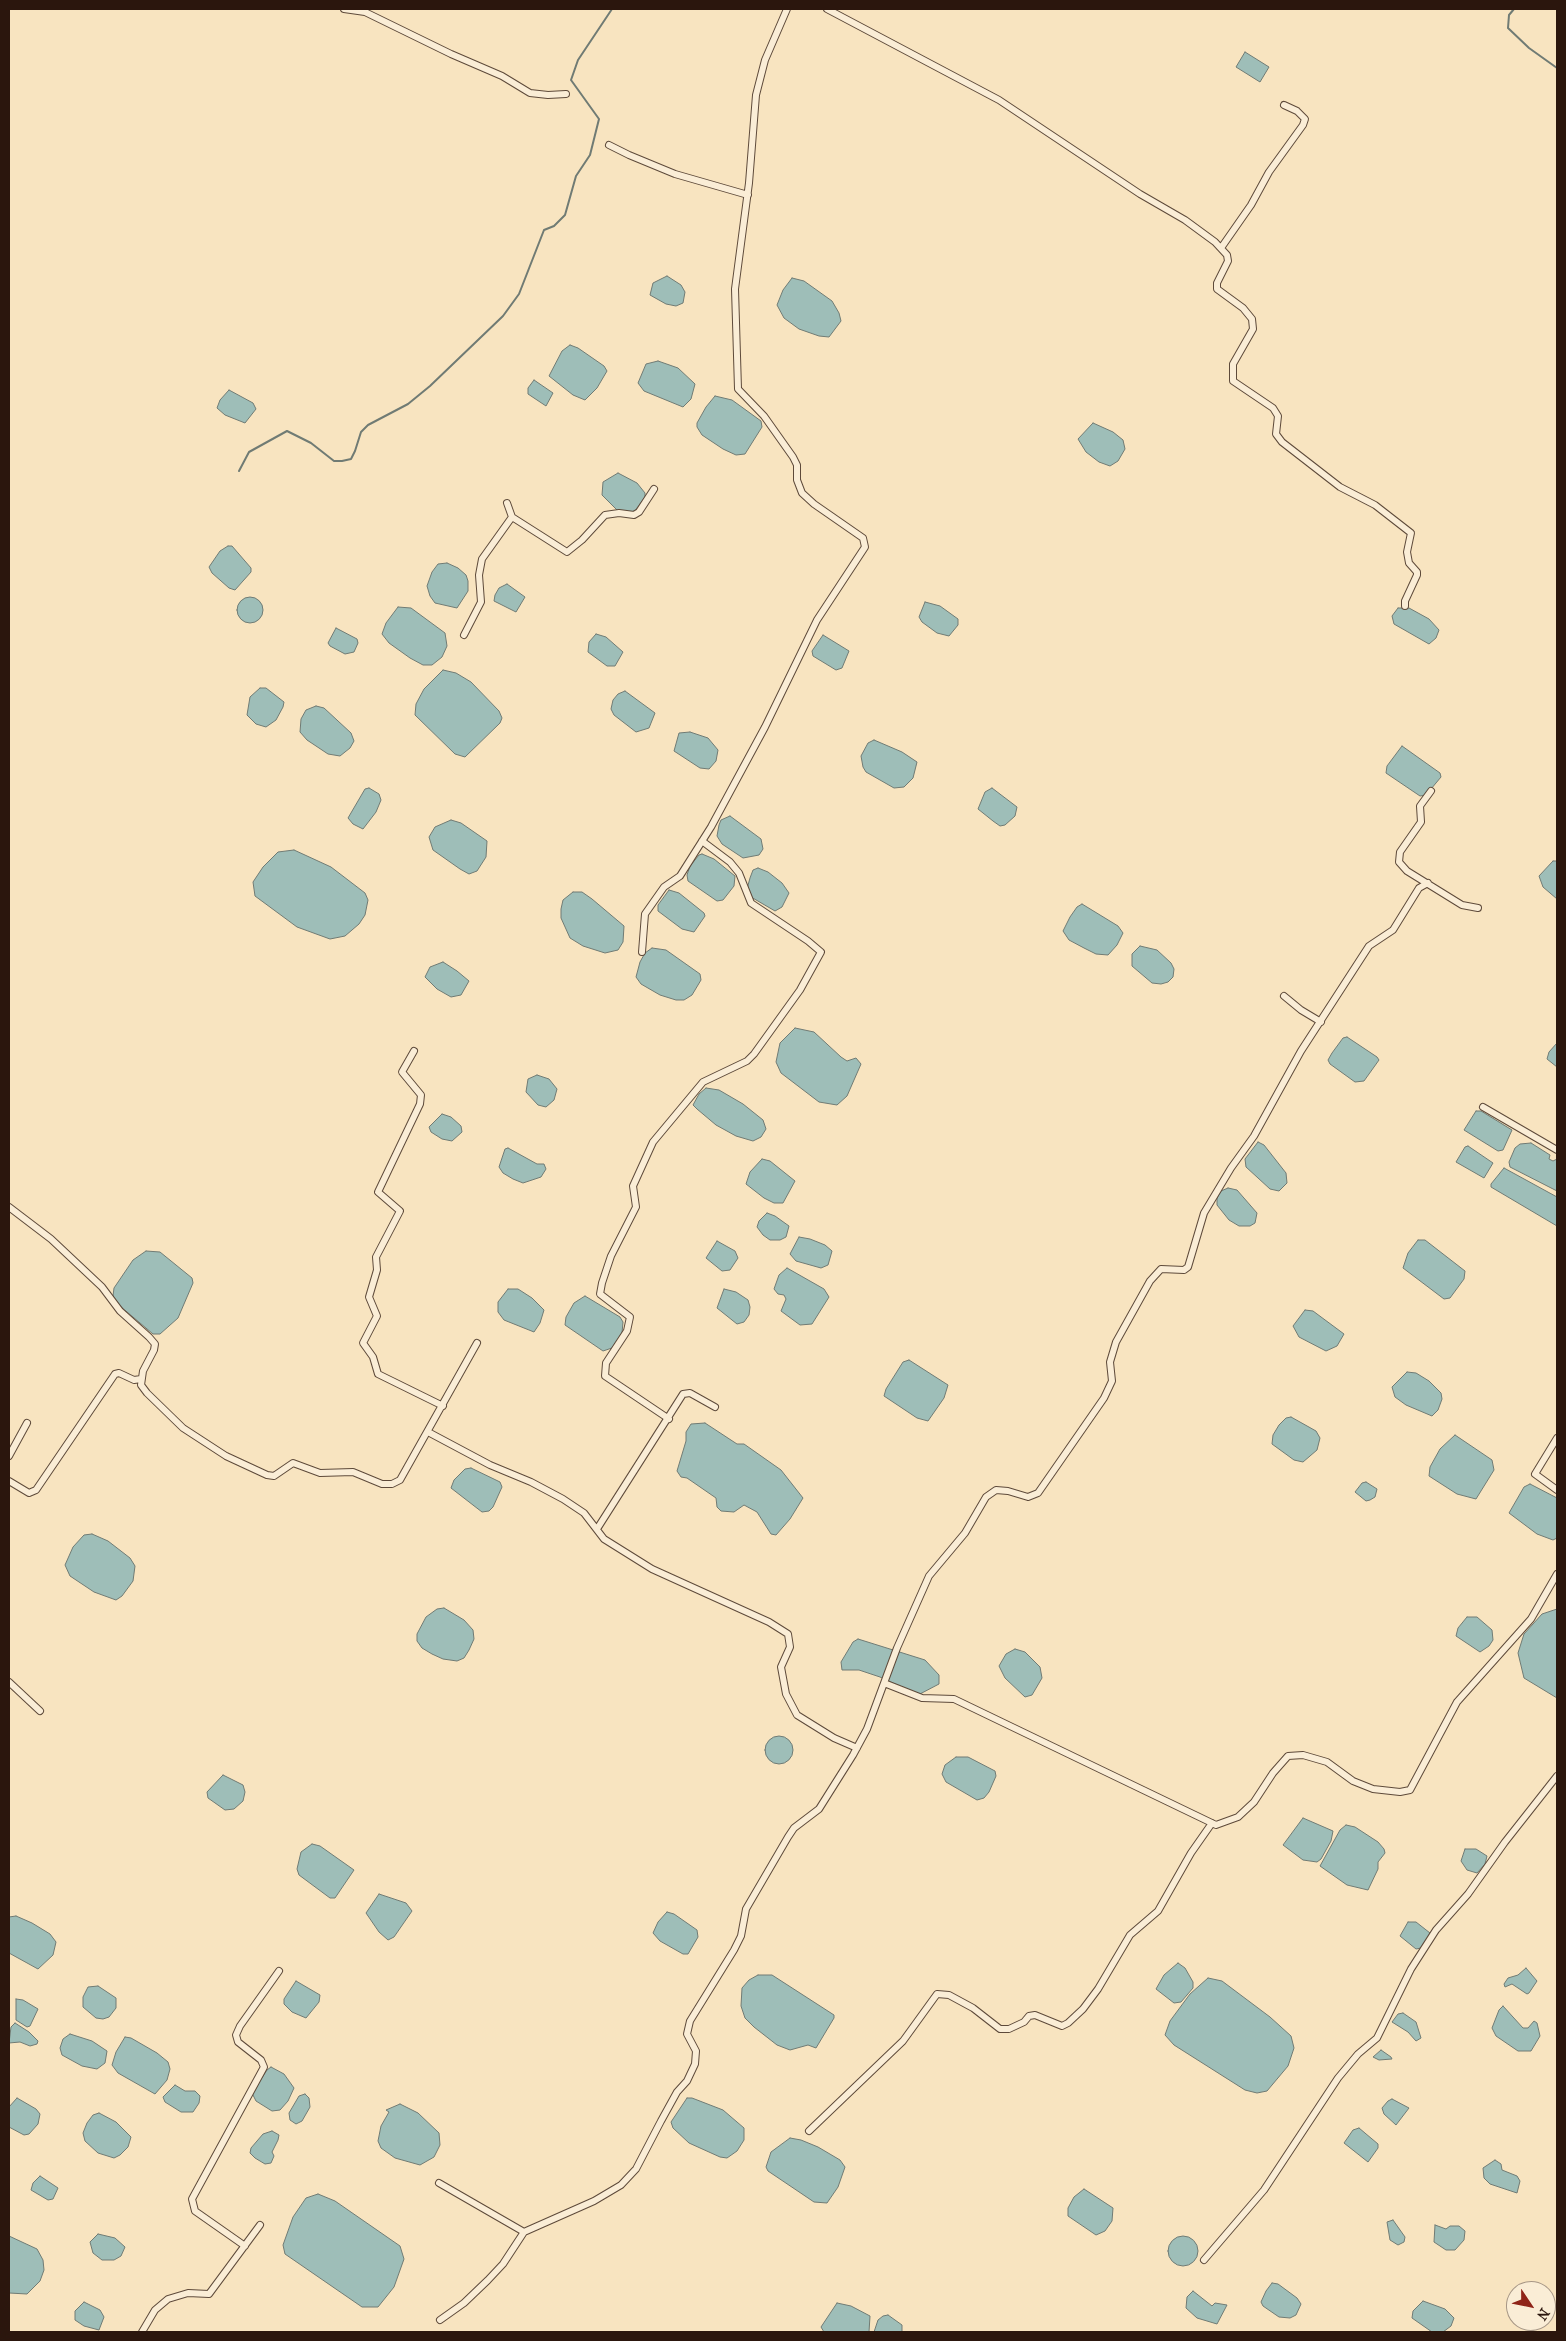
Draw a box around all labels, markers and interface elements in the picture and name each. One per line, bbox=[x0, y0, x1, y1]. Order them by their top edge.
north arrow bbox=[1506, 2281, 1556, 2331]
text: N bbox=[1533, 2305, 1553, 2323]

